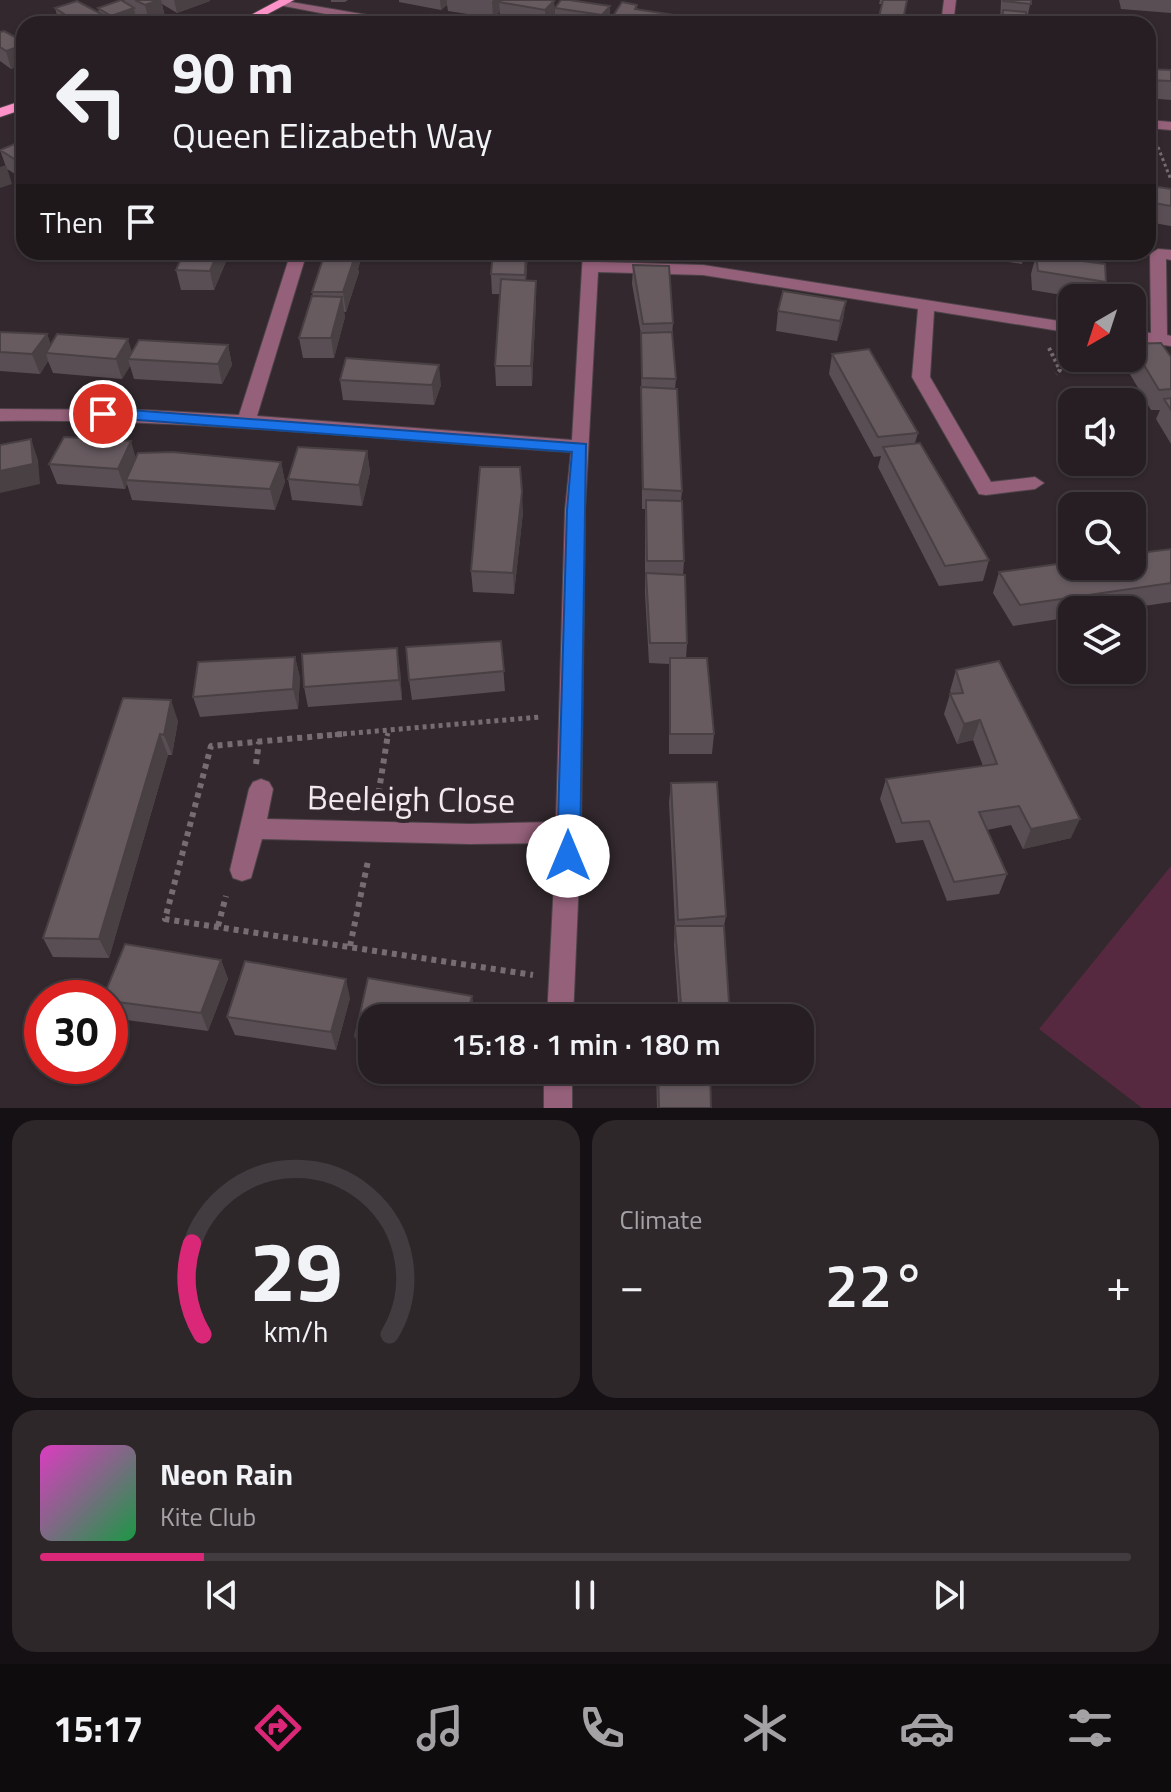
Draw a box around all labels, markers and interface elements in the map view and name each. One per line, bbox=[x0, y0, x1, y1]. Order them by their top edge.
text: 90 m bbox=[172, 30, 294, 115]
icon: left bbox=[40, 48, 144, 152]
text: Queen Elizabeth Way bbox=[172, 107, 493, 162]
text: Then bbox=[40, 199, 103, 245]
icon: arrive bbox=[119, 200, 163, 244]
north arrow bbox=[1058, 284, 1146, 372]
map controls bbox=[1058, 284, 1146, 684]
pin bbox=[69, 380, 137, 448]
button: sound bbox=[1058, 388, 1146, 476]
icon: arrive bbox=[81, 392, 125, 436]
button: search bbox=[1058, 492, 1146, 580]
button: layers bbox=[1058, 596, 1146, 684]
street label: Beeleigh Close bbox=[306, 770, 516, 826]
position arrow bbox=[526, 814, 610, 898]
speed limit sign: 30 bbox=[24, 980, 128, 1084]
text: 15:18 · 1 min · 180 m bbox=[451, 1021, 721, 1067]
text: Climate bbox=[620, 1200, 702, 1239]
text: 29 bbox=[249, 1207, 342, 1333]
text: 22° bbox=[825, 1239, 926, 1330]
text: − bbox=[620, 1251, 644, 1318]
text: + bbox=[1106, 1251, 1131, 1318]
text: km/h bbox=[263, 1310, 328, 1353]
text: Neon Rain bbox=[160, 1451, 293, 1497]
text: Kite Club bbox=[160, 1497, 256, 1536]
icon: previous bbox=[200, 1573, 244, 1617]
icon: pause bbox=[563, 1573, 607, 1617]
icon: next bbox=[927, 1573, 971, 1617]
icon: directions bbox=[250, 1700, 306, 1756]
icon: music bbox=[412, 1700, 468, 1756]
icon: phone bbox=[574, 1700, 630, 1756]
icon: climate bbox=[737, 1700, 793, 1756]
icon: car bbox=[899, 1700, 955, 1756]
icon: filters bbox=[1062, 1700, 1118, 1756]
text: 15:17 bbox=[53, 1701, 143, 1756]

